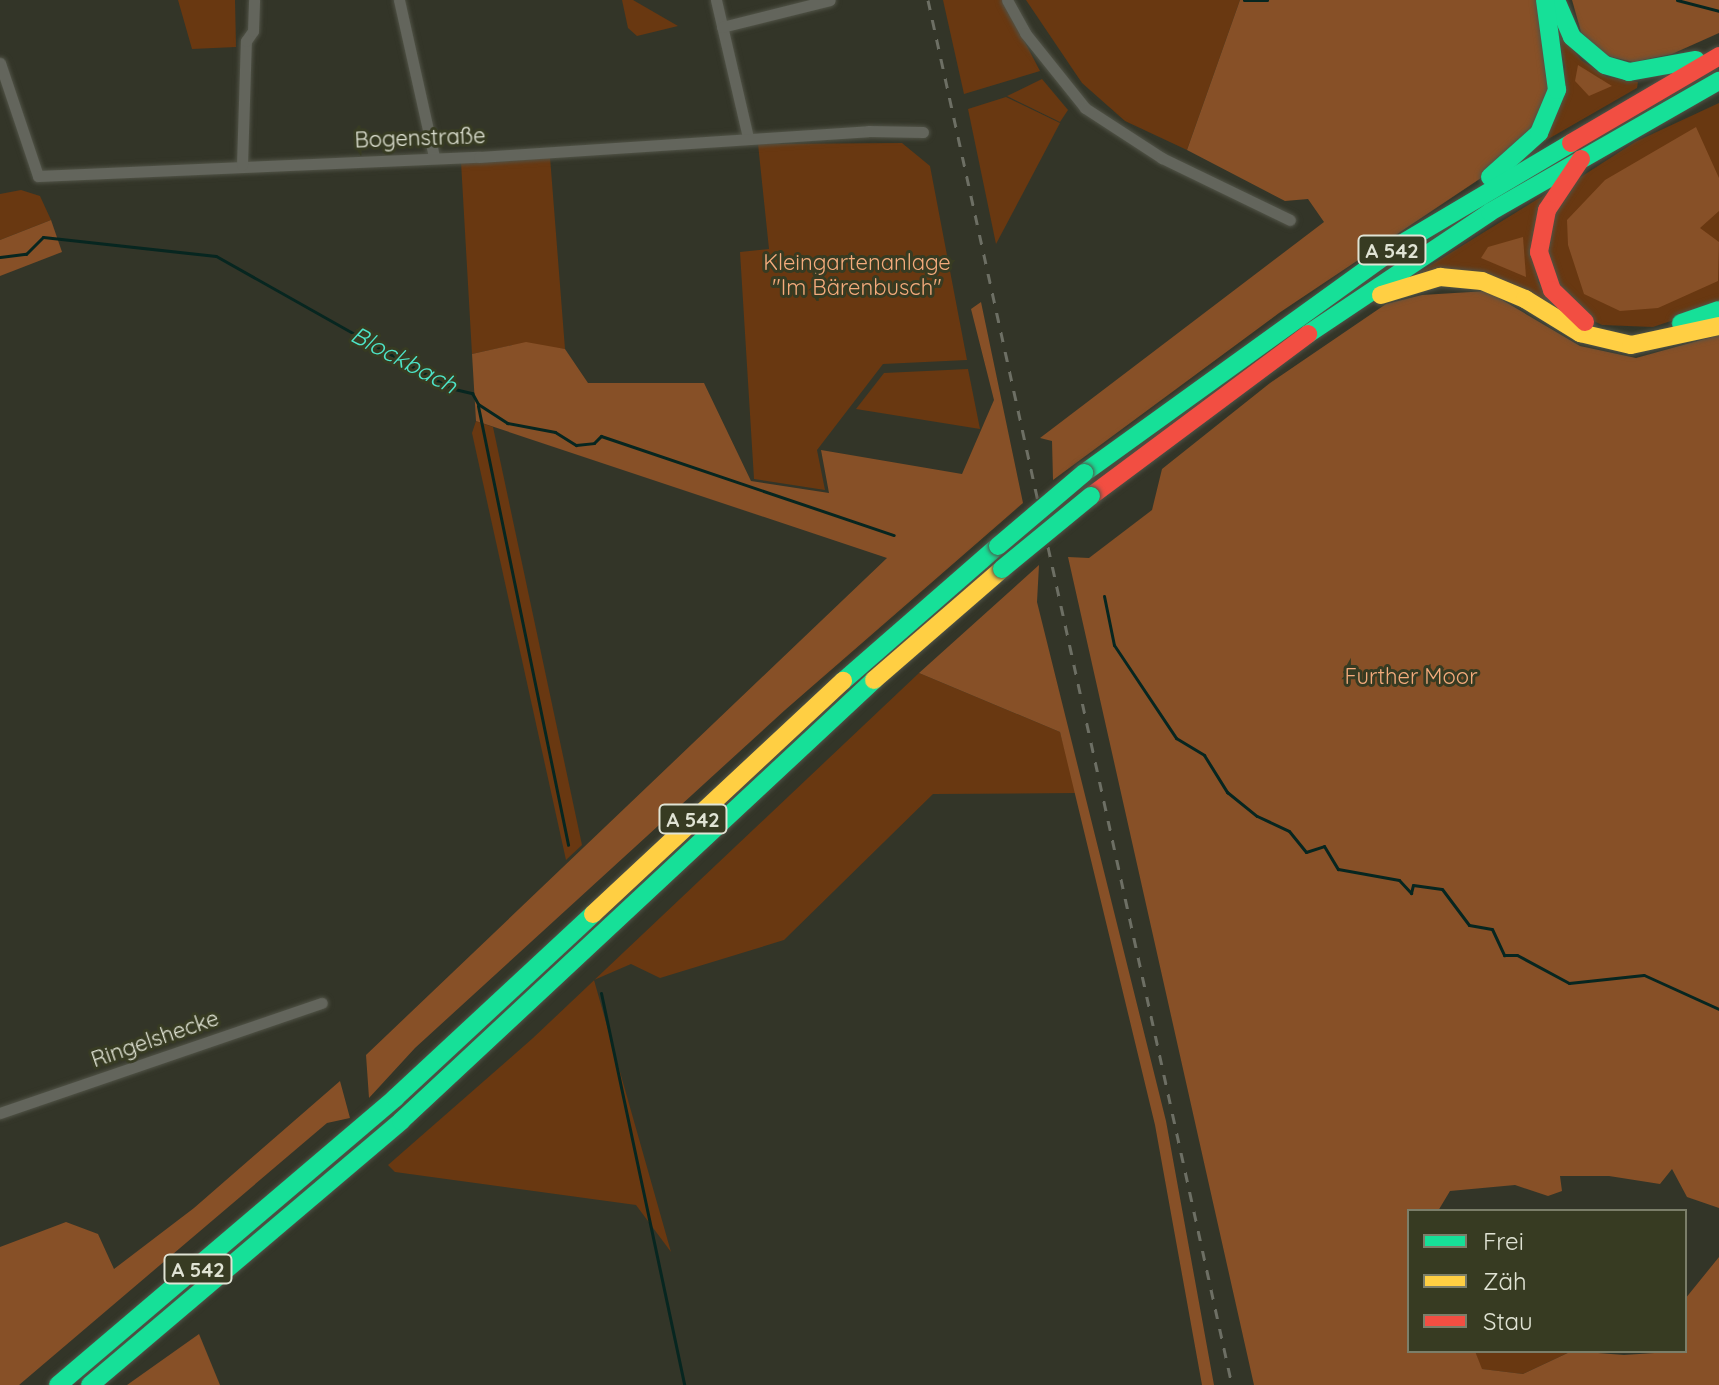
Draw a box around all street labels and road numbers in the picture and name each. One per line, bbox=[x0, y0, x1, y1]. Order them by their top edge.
street label: Bogenstraße bbox=[354, 123, 486, 153]
road number: A 542 bbox=[1356, 234, 1428, 266]
road number: A 542 bbox=[657, 803, 729, 835]
street label: Ringelshecke bbox=[88, 1005, 222, 1073]
road number: A 542 bbox=[162, 1253, 234, 1285]

